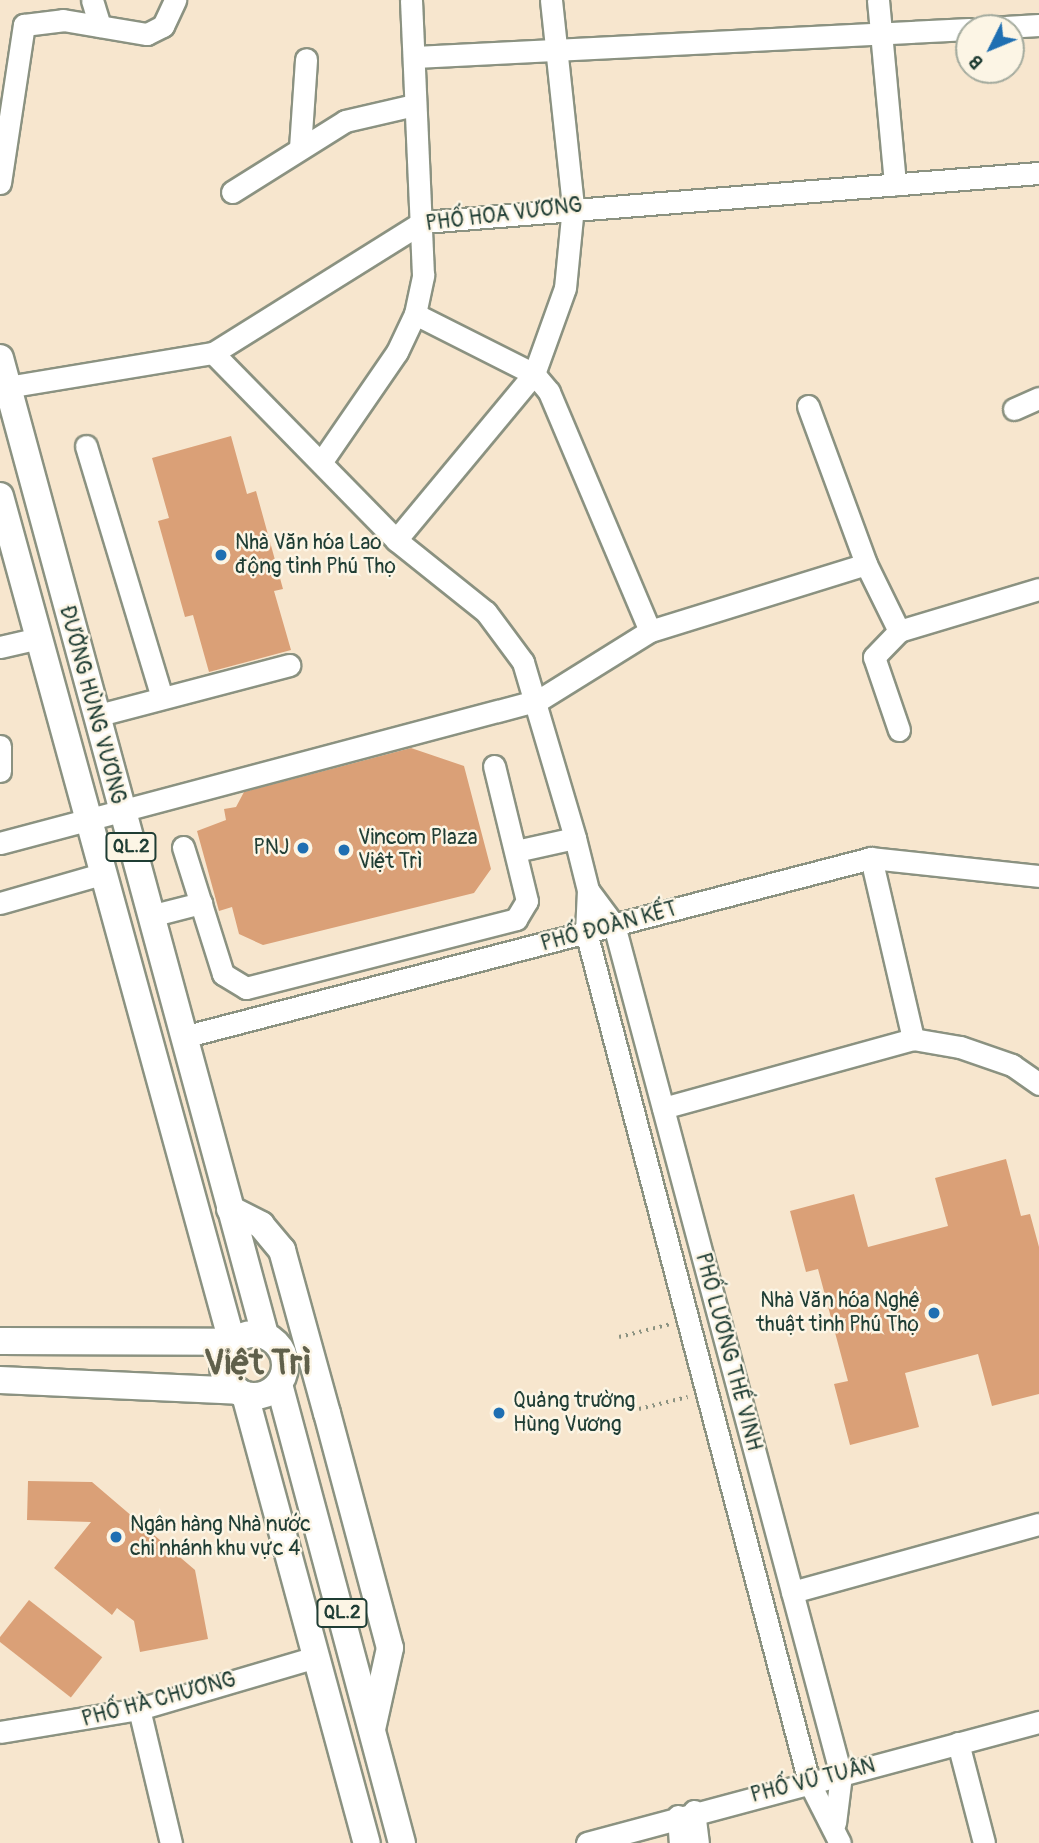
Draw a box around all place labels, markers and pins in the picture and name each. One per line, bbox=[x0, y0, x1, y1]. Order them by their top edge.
place label: Nhà Văn hóa Lao động tỉnh Phú Thọ bbox=[235, 530, 397, 580]
marker: Nhà Văn hóa Lao động tỉnh Phú Thọ bbox=[213, 547, 229, 563]
place label: Vincom Plaza Việt Trì bbox=[358, 825, 478, 875]
place label: PNJ bbox=[253, 835, 289, 861]
marker: PNJ bbox=[295, 840, 311, 856]
marker: Vincom Plaza Việt Trì bbox=[336, 842, 352, 858]
place label: Nhà Văn hóa Nghệ thuật tỉnh Phú Thọ bbox=[756, 1288, 920, 1338]
marker: Nhà Văn hóa Nghệ thuật tỉnh Phú Thọ bbox=[926, 1305, 942, 1321]
place label: Quảng trường Hùng Vương bbox=[513, 1388, 635, 1438]
marker: Quảng trường Hùng Vương bbox=[491, 1405, 507, 1421]
place label: Ngân hàng Nhà nước chi nhánh khu vực 4 bbox=[130, 1512, 311, 1562]
marker: Ngân hàng Nhà nước chi nhánh khu vực 4 bbox=[108, 1529, 124, 1545]

